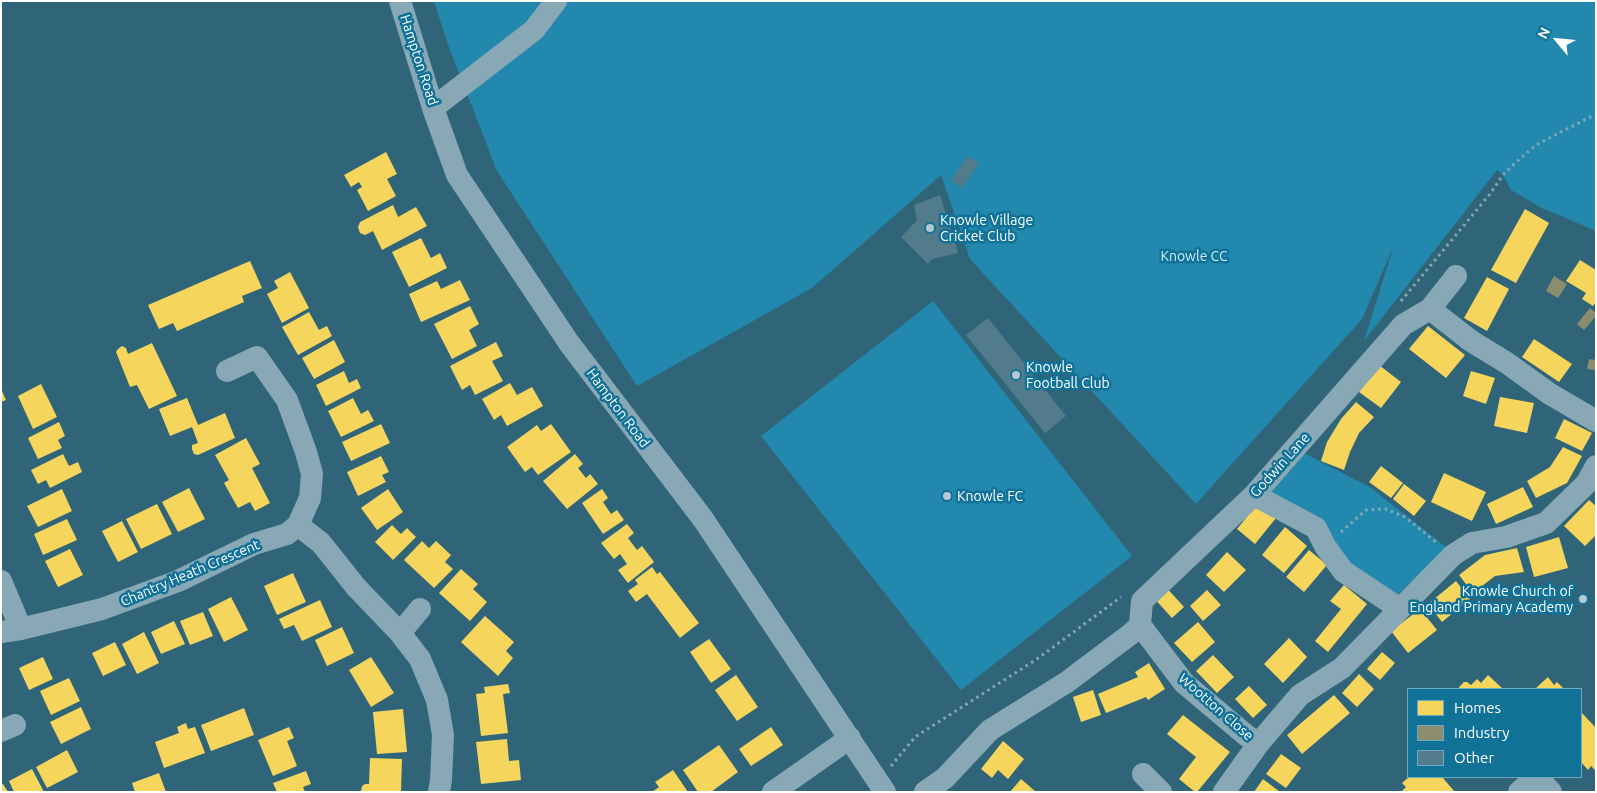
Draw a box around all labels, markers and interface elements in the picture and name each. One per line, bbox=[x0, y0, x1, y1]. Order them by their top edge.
street label: Hampton Road bbox=[396, 13, 442, 107]
north arrow bbox=[1532, 15, 1582, 65]
text: N bbox=[1534, 25, 1553, 41]
place label: Knowle Village Cricket Club bbox=[940, 212, 1033, 244]
marker: Knowle Village Cricket Club bbox=[924, 222, 936, 234]
park label: Knowle CC bbox=[1160, 248, 1228, 264]
place label: Knowle Football Club bbox=[1026, 359, 1110, 392]
street label: Hampton Road bbox=[583, 365, 653, 451]
marker: Knowle Football Club bbox=[1010, 369, 1022, 381]
street label: Godwin Lane bbox=[1247, 429, 1313, 501]
place label: Knowle FC bbox=[957, 488, 1023, 504]
marker: Knowle FC bbox=[941, 490, 953, 502]
street label: Chantry Heath Crescent bbox=[118, 536, 262, 610]
place label: Knowle Church of England Primary Academy bbox=[1409, 583, 1573, 616]
marker: Knowle Church of England Primary Academy bbox=[1577, 593, 1589, 605]
street label: Wootton Close bbox=[1175, 670, 1257, 744]
legend bbox=[1407, 688, 1582, 778]
text: Homes bbox=[1454, 699, 1501, 716]
text: Industry bbox=[1454, 724, 1509, 741]
text: Other bbox=[1454, 749, 1494, 766]

